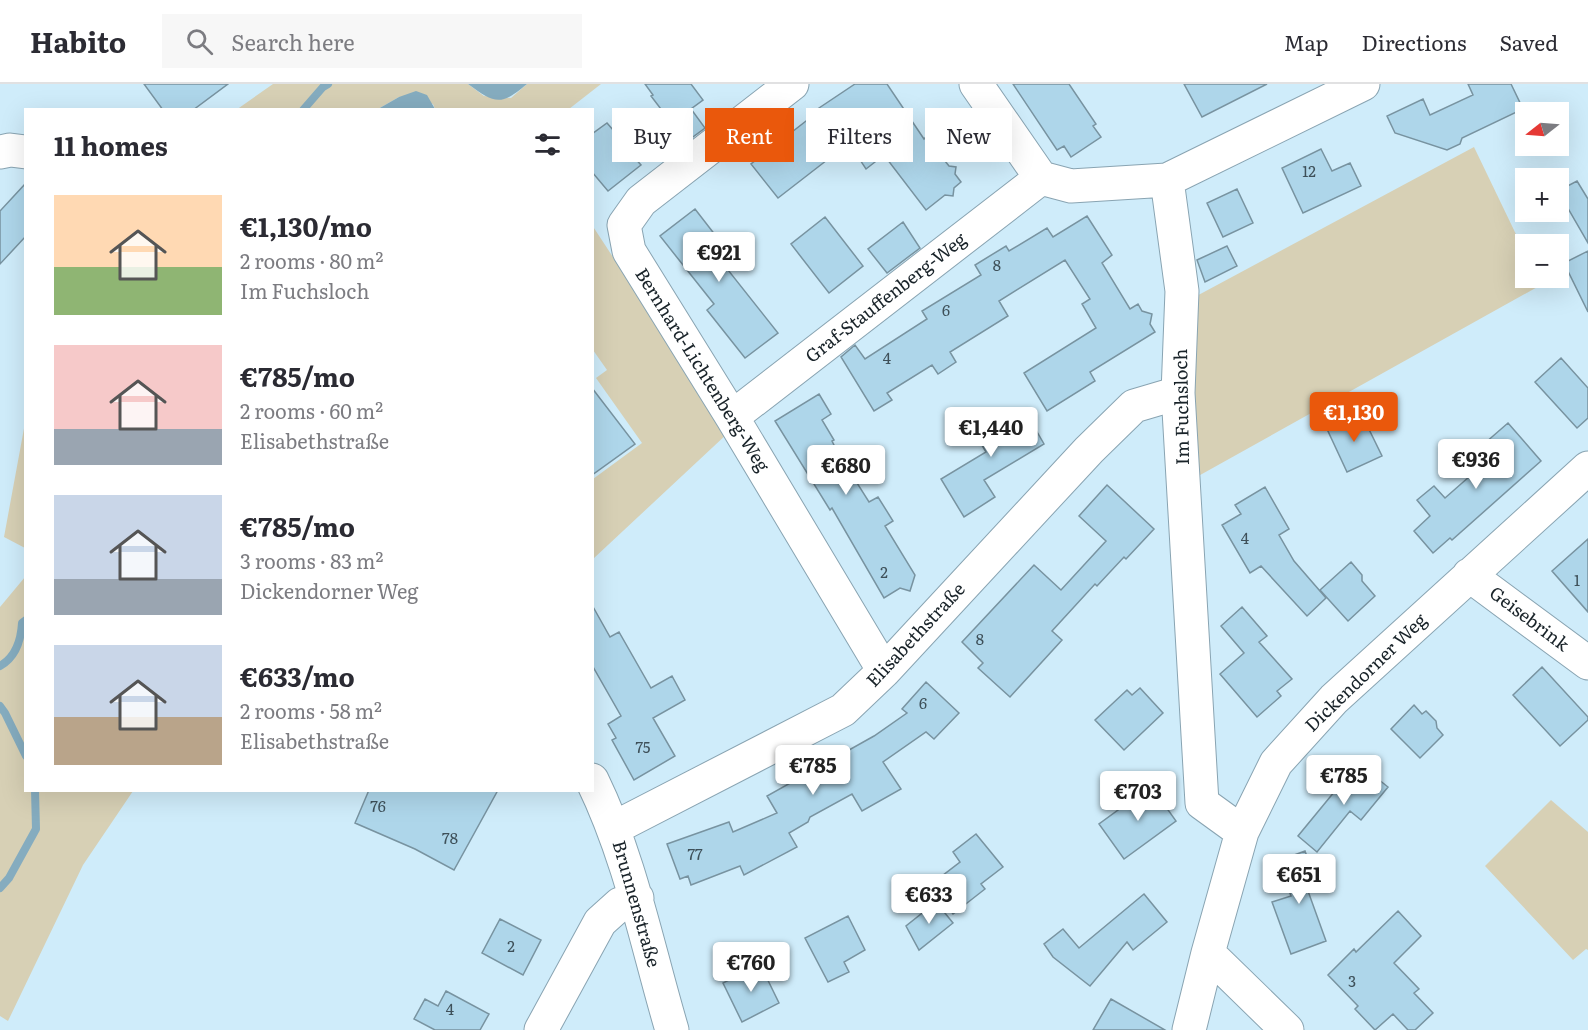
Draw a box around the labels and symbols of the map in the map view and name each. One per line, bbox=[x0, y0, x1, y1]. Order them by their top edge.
north arrow bbox=[1515, 102, 1569, 156]
house number: 12 bbox=[1302, 159, 1316, 182]
street label: Graf-Stauffenberg-Weg bbox=[799, 225, 972, 368]
pin: €921 bbox=[683, 232, 755, 283]
house number: 8 bbox=[993, 253, 1001, 276]
street label: Bernhard-Lichtenberg-Weg bbox=[629, 262, 778, 477]
house number: 6 bbox=[942, 298, 950, 321]
house number: 4 bbox=[883, 346, 891, 369]
street label: Im Fuchsloch bbox=[1166, 349, 1195, 465]
pin: €1,130 bbox=[1305, 392, 1403, 443]
pin: €1,440 bbox=[942, 407, 1040, 458]
pin: €936 bbox=[1440, 439, 1512, 490]
pin: €680 bbox=[810, 445, 882, 496]
house number: 4 bbox=[1241, 526, 1249, 549]
house number: 2 bbox=[880, 560, 888, 583]
house number: 1 bbox=[1574, 568, 1580, 591]
street label: Elisabethstraße bbox=[859, 576, 971, 692]
street label: Geisebrink bbox=[1484, 579, 1576, 657]
street label: Dickendorner Weg bbox=[1298, 606, 1433, 737]
house number: 8 bbox=[976, 627, 984, 650]
house number: 6 bbox=[919, 691, 927, 714]
house number: 75 bbox=[636, 735, 651, 758]
pin: €785 bbox=[777, 745, 849, 796]
pin: €785 bbox=[1308, 755, 1380, 806]
pin: €703 bbox=[1102, 771, 1174, 822]
house number: 76 bbox=[370, 794, 386, 817]
house number: 78 bbox=[442, 826, 458, 849]
street label: Brunnenstraße bbox=[606, 837, 668, 970]
house number: 77 bbox=[687, 842, 703, 865]
pin: €651 bbox=[1263, 854, 1335, 905]
pin: €633 bbox=[893, 874, 965, 925]
house number: 2 bbox=[507, 934, 515, 957]
pin: €760 bbox=[715, 942, 787, 993]
house number: 3 bbox=[1348, 969, 1356, 992]
house number: 4 bbox=[446, 997, 454, 1020]

